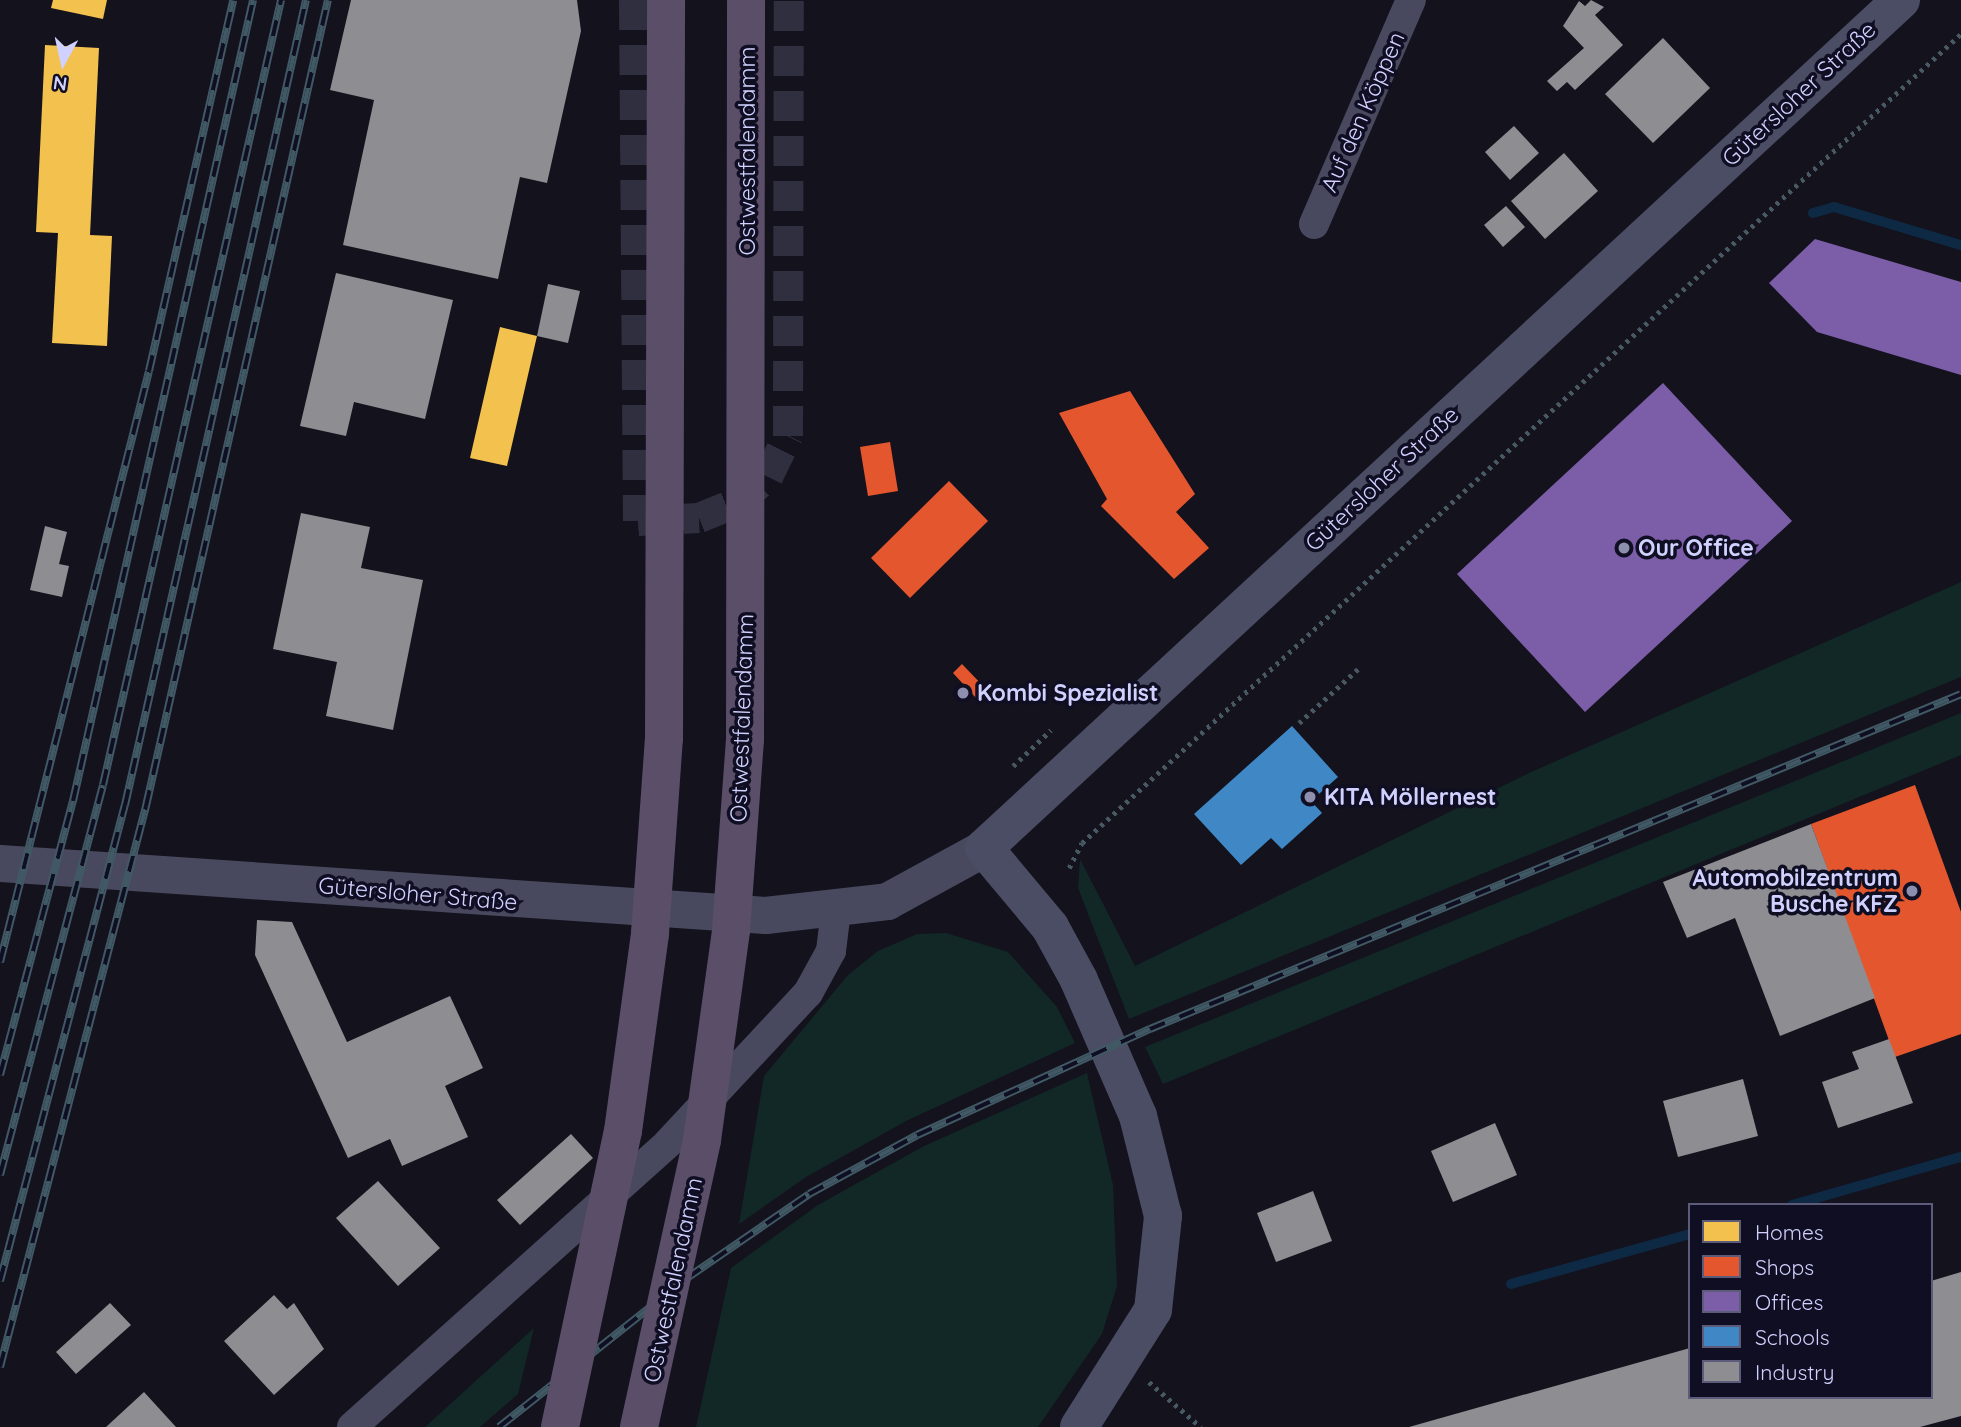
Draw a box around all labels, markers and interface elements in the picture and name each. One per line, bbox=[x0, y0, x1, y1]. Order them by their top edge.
street label: Gütersloher Straße bbox=[1717, 16, 1881, 172]
north arrow bbox=[28, 28, 98, 98]
street label: Auf den Köppen bbox=[1315, 28, 1411, 196]
street label: Ostwestfalendamm bbox=[733, 47, 761, 255]
text: N bbox=[51, 71, 69, 97]
street label: Gütersloher Straße bbox=[1300, 401, 1464, 557]
place label: Our Office bbox=[1638, 534, 1754, 562]
marker: Our Office bbox=[1616, 540, 1632, 556]
street label: Ostwestfalendamm bbox=[725, 613, 759, 823]
place label: Kombi Spezialist bbox=[977, 679, 1158, 707]
marker: Kombi Spezialist bbox=[955, 685, 971, 701]
place label: KITA Möllernest bbox=[1324, 783, 1496, 811]
marker: KITA Möllernest bbox=[1302, 789, 1318, 805]
place label: Automobilzentrum Busche KFZ bbox=[1692, 864, 1898, 918]
street label: Gütersloher Straße bbox=[317, 872, 519, 916]
marker: Automobilzentrum Busche KFZ bbox=[1904, 883, 1920, 899]
street label: Ostwestfalendamm bbox=[638, 1175, 708, 1385]
legend bbox=[1688, 1203, 1933, 1399]
text: Homes bbox=[1755, 1219, 1824, 1245]
text: Shops bbox=[1755, 1254, 1814, 1280]
text: Offices bbox=[1755, 1289, 1823, 1315]
text: Schools bbox=[1755, 1324, 1830, 1350]
text: Industry bbox=[1755, 1359, 1834, 1385]

